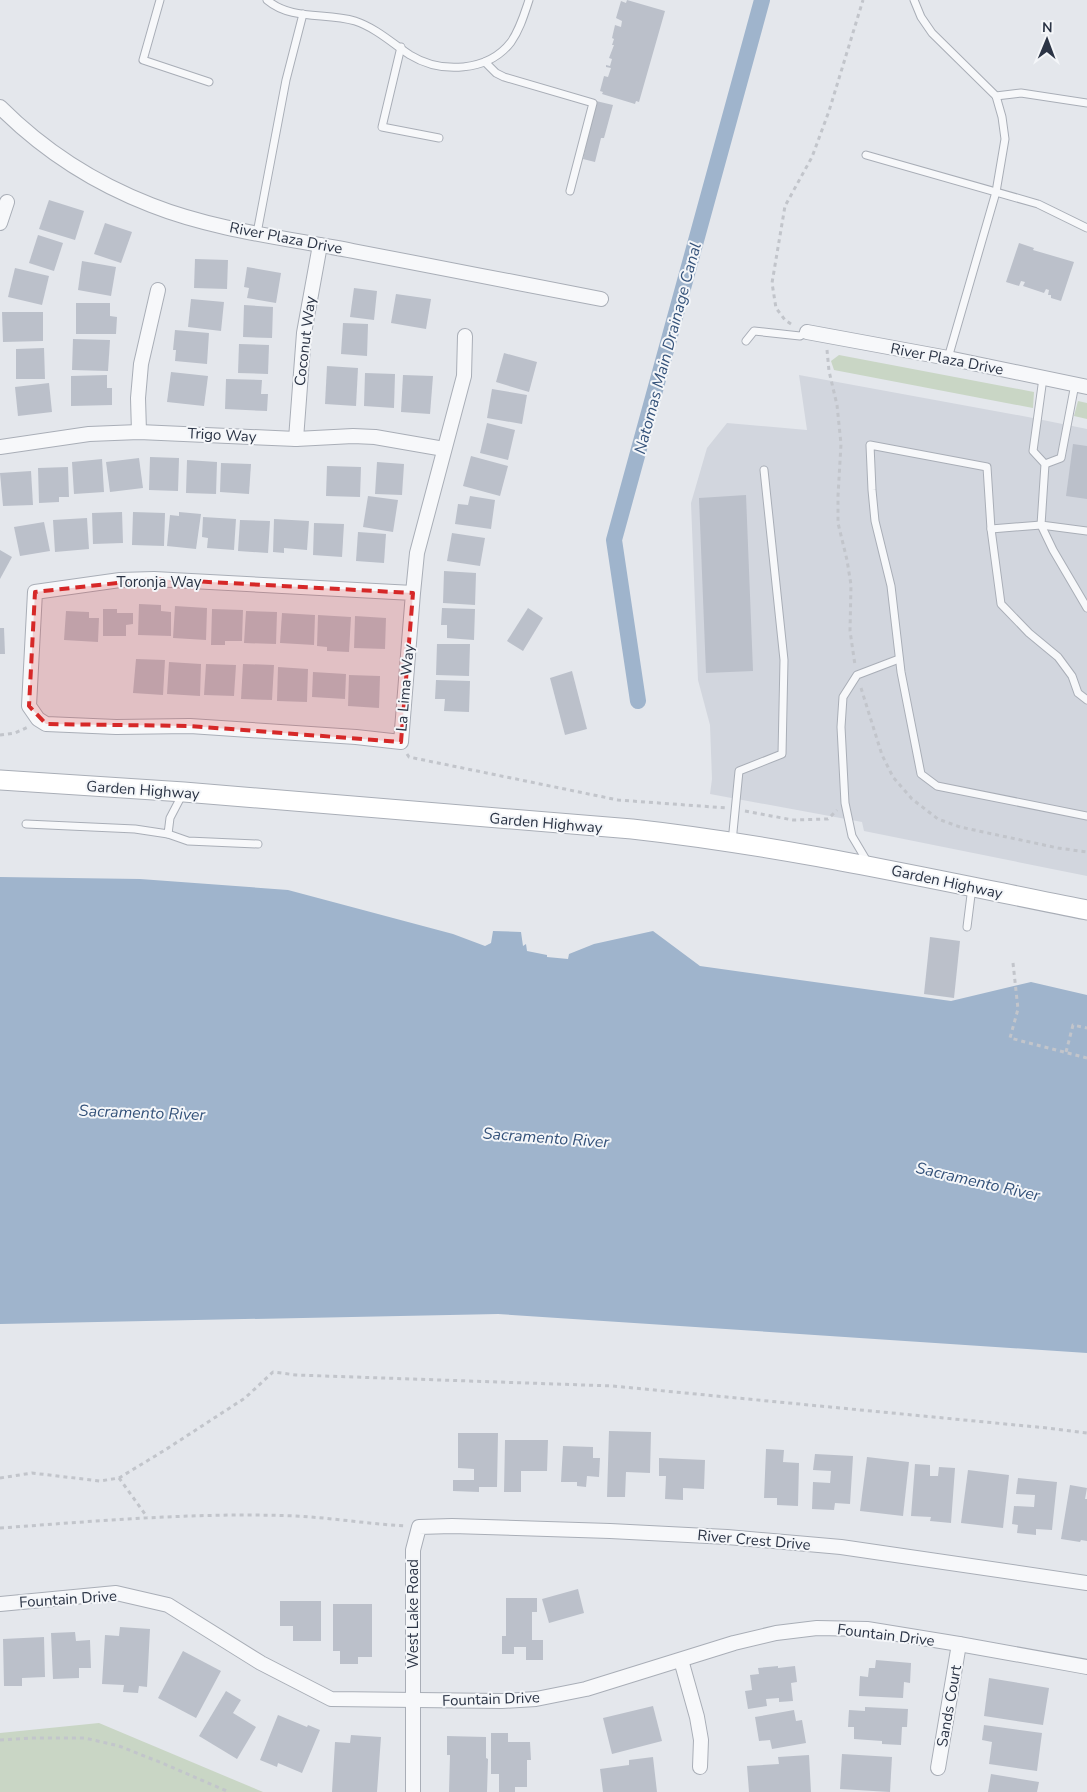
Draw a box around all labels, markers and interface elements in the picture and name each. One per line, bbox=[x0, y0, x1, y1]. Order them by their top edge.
north arrow bbox=[1022, 15, 1072, 65]
text: N bbox=[1042, 18, 1053, 37]
street label: River Plaza Drive bbox=[228, 217, 344, 259]
water label: Natomas Main Drainage Canal bbox=[629, 240, 707, 457]
street label: Coconut Way bbox=[290, 295, 320, 387]
street label: River Plaza Drive bbox=[889, 338, 1005, 380]
street label: Trigo Way bbox=[187, 423, 257, 447]
street label: Toronja Way bbox=[117, 572, 202, 592]
street label: La Lima Way bbox=[391, 643, 419, 732]
street label: Garden Highway bbox=[86, 776, 201, 804]
street label: Garden Highway bbox=[489, 808, 604, 838]
street label: Garden Highway bbox=[889, 860, 1005, 904]
water label: Sacramento River bbox=[78, 1100, 207, 1126]
water label: Sacramento River bbox=[482, 1123, 611, 1153]
water label: Sacramento River bbox=[914, 1157, 1043, 1207]
street label: River Crest Drive bbox=[697, 1525, 811, 1555]
street label: West Lake Road bbox=[403, 1559, 423, 1669]
street label: Fountain Drive bbox=[18, 1586, 118, 1612]
street label: Fountain Drive bbox=[836, 1619, 936, 1651]
street label: Sands Court bbox=[932, 1663, 966, 1749]
street label: Fountain Drive bbox=[442, 1687, 540, 1711]

